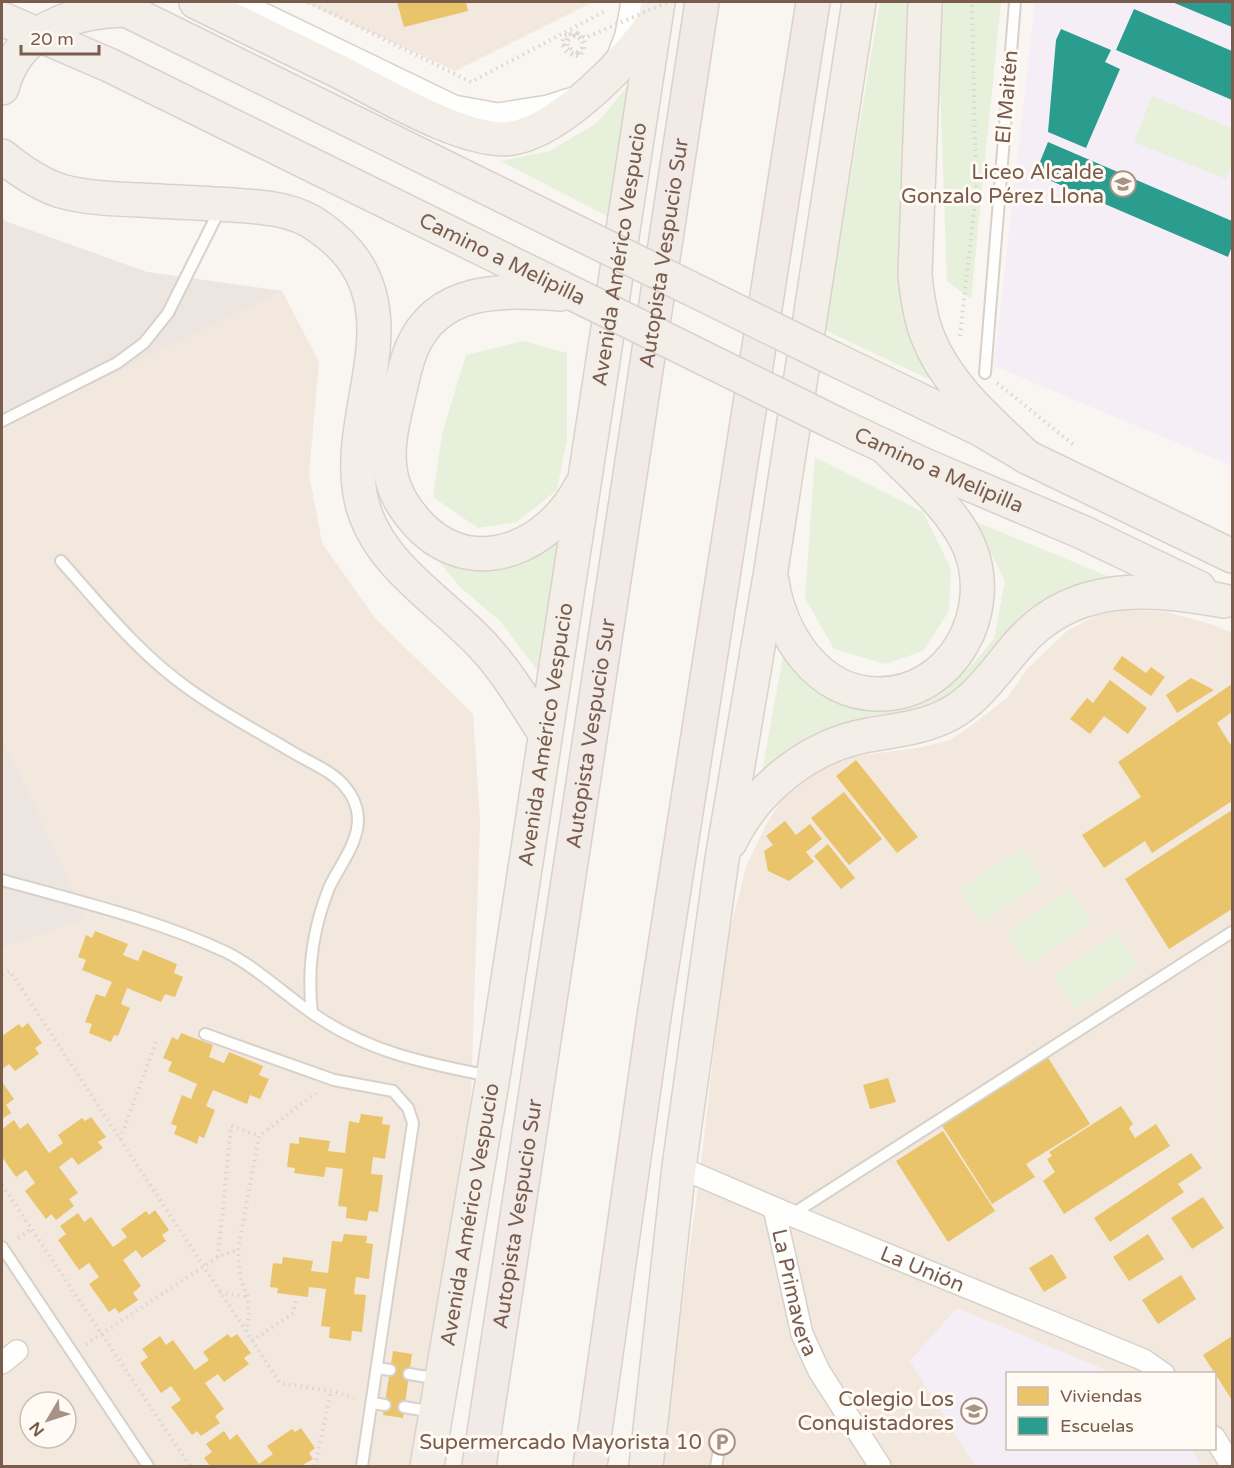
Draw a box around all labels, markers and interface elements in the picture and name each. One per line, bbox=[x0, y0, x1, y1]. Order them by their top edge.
scale bar bbox=[21, 18, 99, 56]
text: 20 m bbox=[30, 28, 74, 50]
street label: El Maitén bbox=[990, 49, 1024, 145]
street label: Avenida Américo Vespucio bbox=[587, 121, 652, 388]
street label: Autopista Vespucio Sur bbox=[634, 136, 694, 370]
place label: Liceo Alcalde Gonzalo Pérez Llona bbox=[901, 160, 1104, 209]
school or university icon: Liceo Alcalde Gonzalo Pérez Llona bbox=[1108, 169, 1138, 199]
street label: Camino a Melipilla bbox=[415, 207, 590, 310]
street label: Camino a Melipilla bbox=[850, 422, 1027, 518]
street label: Avenida Américo Vespucio bbox=[513, 601, 578, 868]
street label: Autopista Vespucio Sur bbox=[561, 617, 620, 850]
street label: Avenida Américo Vespucio bbox=[435, 1081, 504, 1348]
street label: Autopista Vespucio Sur bbox=[488, 1097, 547, 1331]
street label: La Primavera bbox=[767, 1227, 823, 1360]
street label: La Unión bbox=[877, 1241, 968, 1297]
legend bbox=[1006, 1372, 1216, 1450]
text: Viviendas bbox=[1060, 1385, 1142, 1407]
place label: Colegio Los Conquistadores bbox=[797, 1387, 954, 1436]
north arrow bbox=[18, 1390, 78, 1450]
school or university icon: Colegio Los Conquistadores bbox=[959, 1396, 989, 1426]
text: Escuelas bbox=[1060, 1415, 1134, 1437]
text: N bbox=[25, 1418, 49, 1440]
parking icon: Supermercado Mayorista 10 bbox=[707, 1427, 737, 1457]
place label: Supermercado Mayorista 10 bbox=[419, 1430, 702, 1455]

